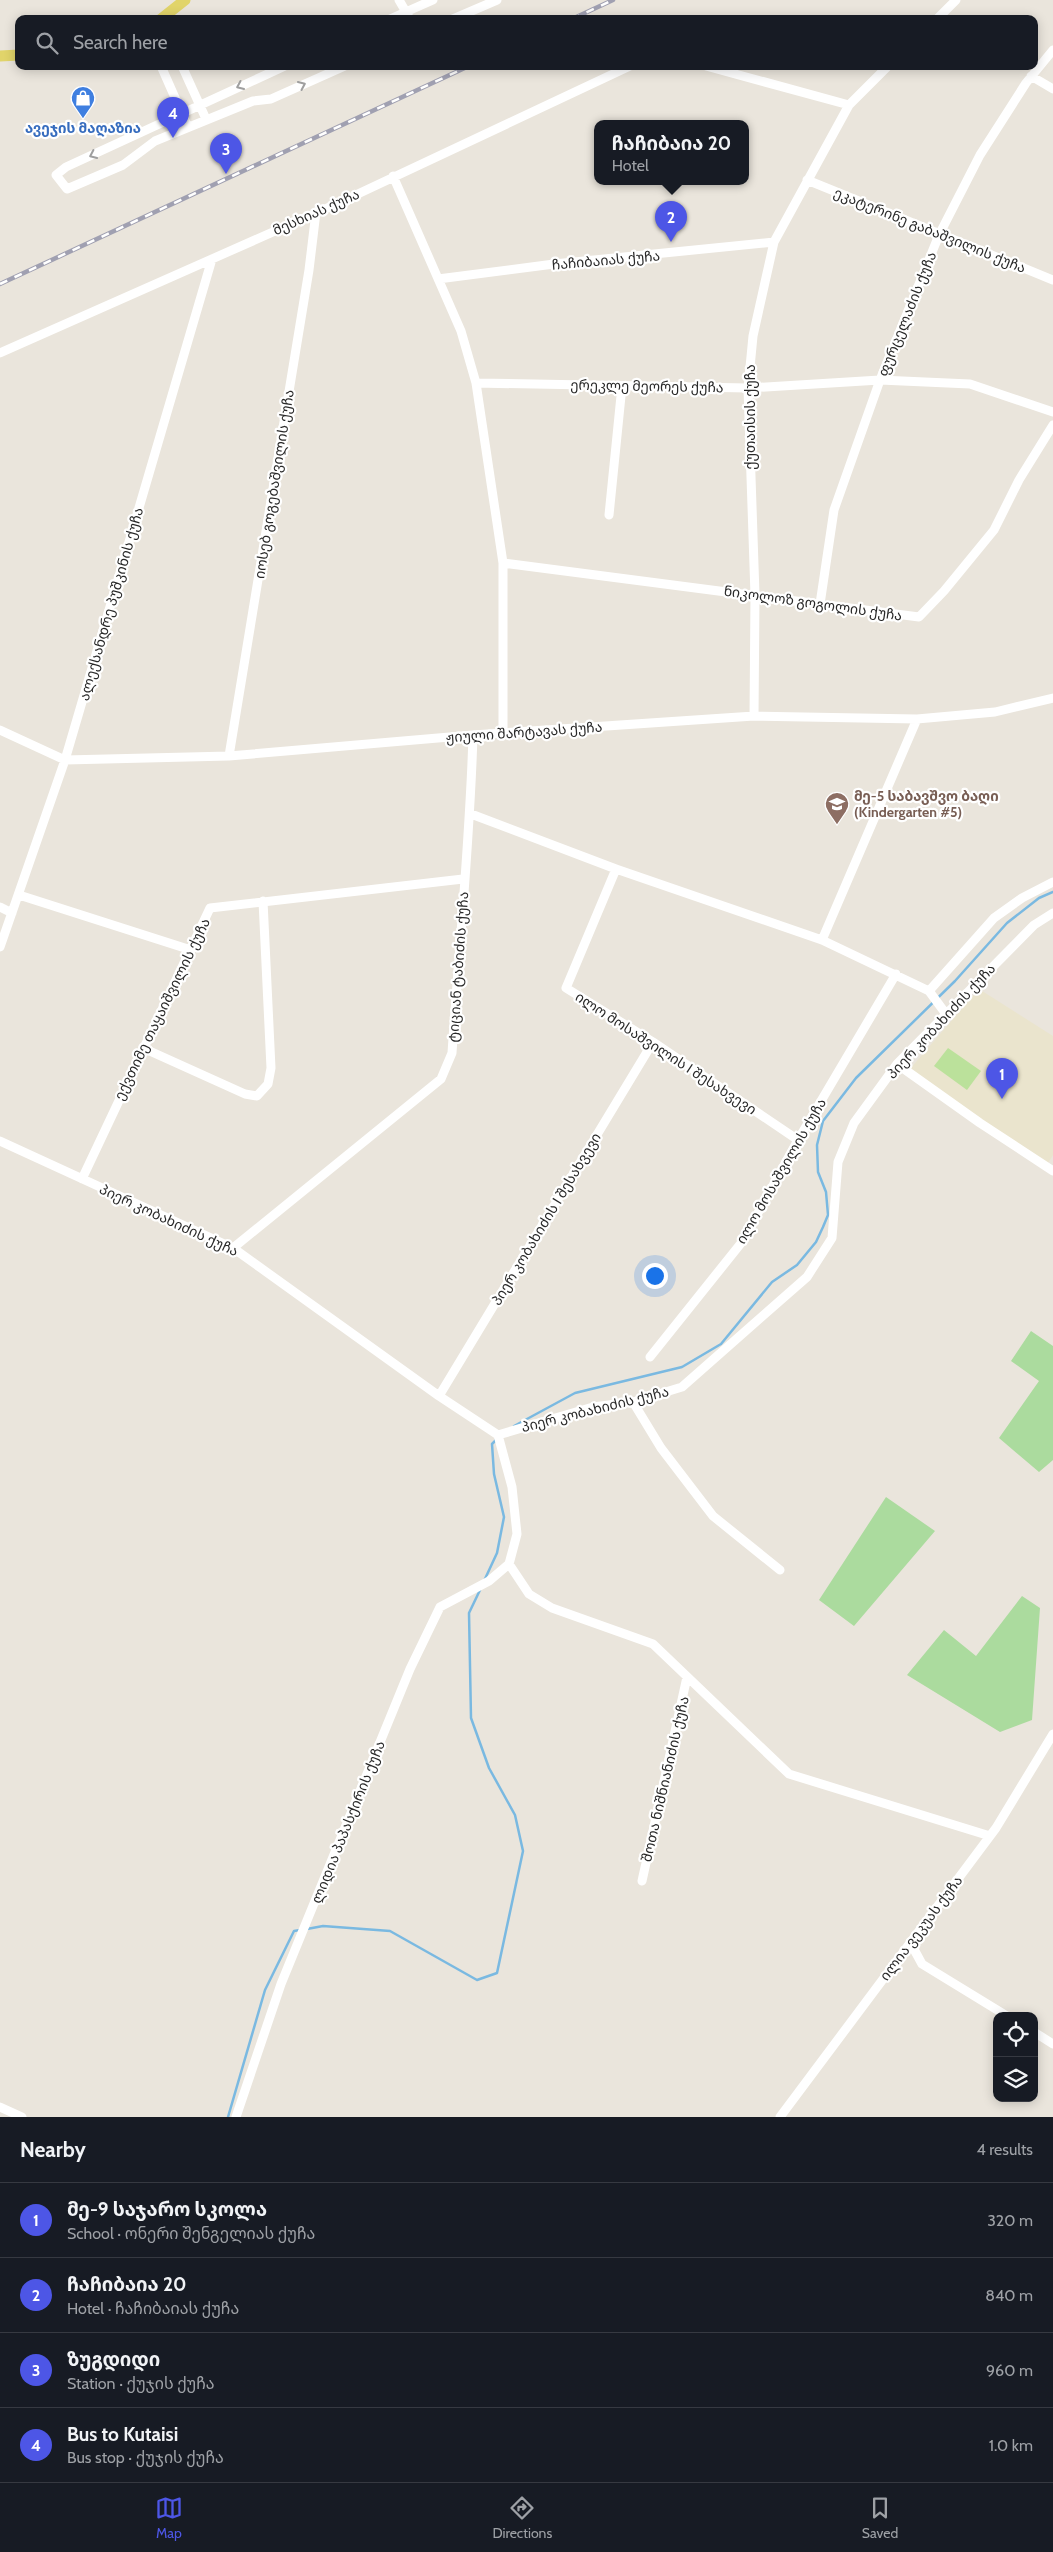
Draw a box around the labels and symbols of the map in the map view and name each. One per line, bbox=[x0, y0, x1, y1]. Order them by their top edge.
one-way arrow bbox=[236, 80, 245, 91]
one-way arrow bbox=[297, 81, 306, 92]
shop icon: ავეჯის მაღაზია bbox=[70, 85, 96, 119]
pin: 4 bbox=[157, 97, 189, 138]
place label: ავეჯის მაღაზია bbox=[25, 119, 141, 137]
pin: 3 bbox=[210, 133, 242, 174]
one-way arrow bbox=[89, 148, 98, 159]
street label: ეკატერინე გაბაშვილის ქუჩა bbox=[831, 183, 1029, 277]
street label: მესხიას ქუჩა bbox=[270, 185, 362, 239]
pin: 2 bbox=[655, 201, 687, 242]
street label: ჩაჩიბაიას ქუჩა bbox=[551, 246, 661, 274]
street label: ფურცელაძის ქუჩა bbox=[874, 249, 940, 379]
street label: ქუთაისის ქუჩა bbox=[741, 364, 759, 470]
street label: ერეკლე მეორეს ქუჩა bbox=[570, 376, 724, 396]
street label: იოსებ გოგებაშვილის ქუჩა bbox=[250, 388, 298, 580]
street label: ალექსანდრე პუშკინის ქუჩა bbox=[75, 505, 147, 703]
street label: ნიკოლოზ გოგოლის ქუჩა bbox=[723, 582, 903, 624]
street label: ჟიული შარტავას ქუჩა bbox=[445, 718, 603, 746]
place label: მე-5 საბავშვო ბაღი (Kindergarten #5) bbox=[854, 787, 999, 821]
school or university icon: მე-5 საბავშვო ბაღი (Kindergarten #5) bbox=[824, 791, 850, 825]
street label: ტიციან ტაბიძის ქუჩა bbox=[444, 891, 472, 1043]
street label: ექვთიმე თაყაიშვილის ქუჩა bbox=[110, 915, 214, 1103]
street label: პიერ კობახიძის ქუჩა bbox=[883, 960, 999, 1082]
street label: ილო მოსაშვილის I შესახვევი bbox=[572, 988, 760, 1118]
pin: 1 bbox=[986, 1058, 1018, 1099]
street label: ილო მოსაშვილის ქუჩა bbox=[732, 1095, 830, 1247]
street label: პიერ კობახიძის I შესახვევი bbox=[487, 1129, 605, 1309]
street label: პიერ კობახიძის ქუჩა bbox=[97, 1180, 241, 1260]
your location bbox=[642, 1263, 668, 1289]
street label: პიერ კობახიძის ქუჩა bbox=[519, 1382, 671, 1436]
street label: შოთა ნიშნიანიძის ქუჩა bbox=[637, 1694, 693, 1864]
street label: ლიდია პაპასქირის ქუჩა bbox=[307, 1738, 389, 1906]
street label: ილია ვეკუას ქუჩა bbox=[876, 1872, 966, 1984]

